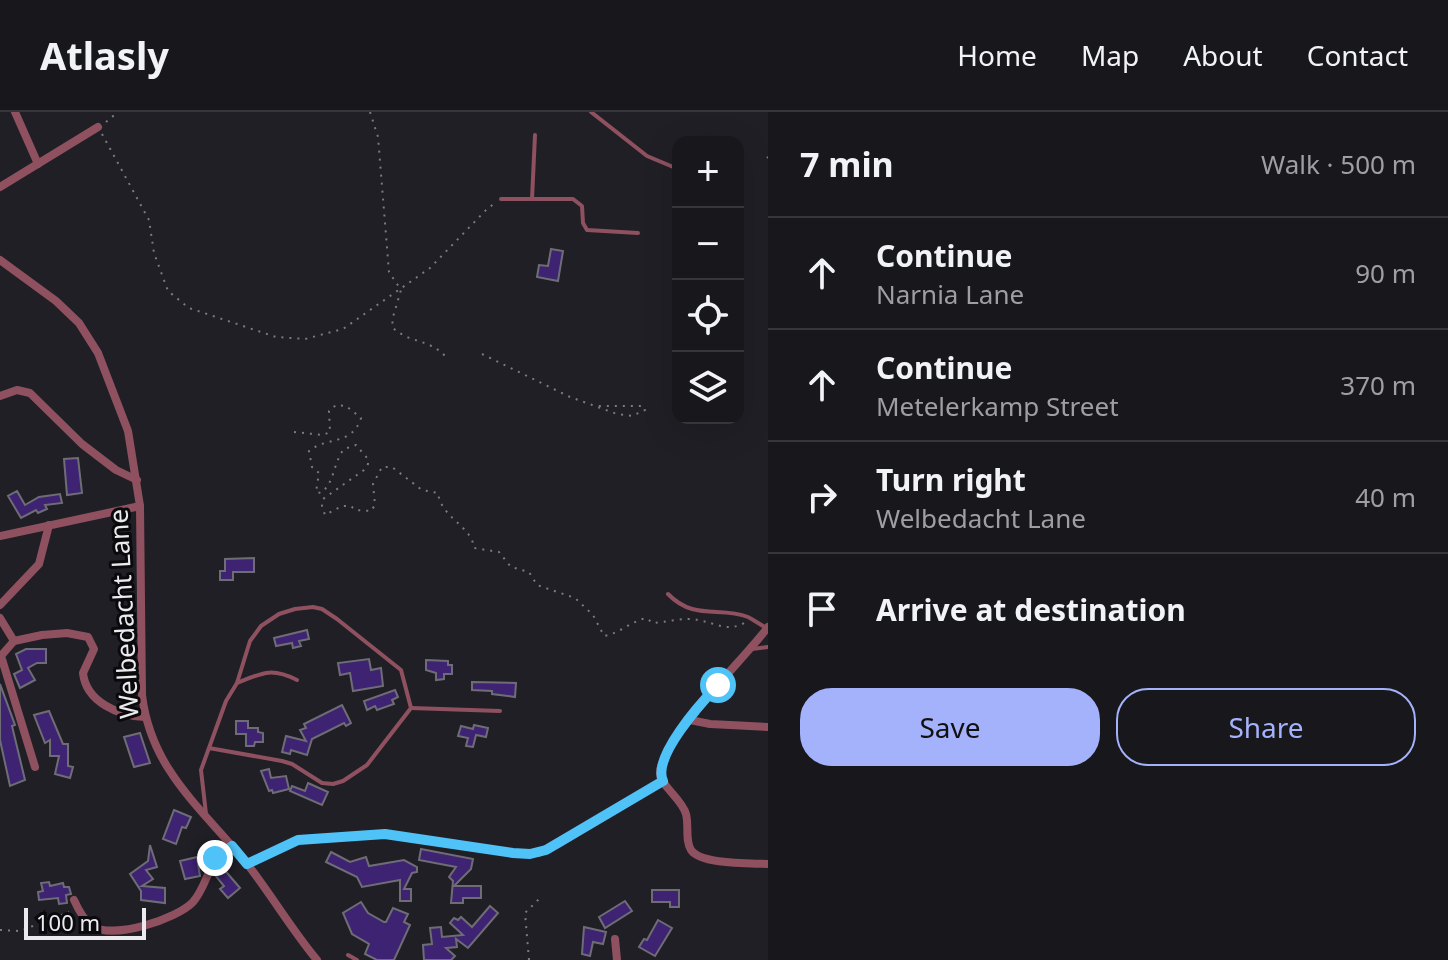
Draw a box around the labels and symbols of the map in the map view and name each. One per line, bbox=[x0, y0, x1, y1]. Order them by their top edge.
street label: Welbedacht Lane bbox=[100, 508, 146, 720]
route start bbox=[700, 667, 736, 703]
route end bbox=[197, 840, 233, 876]
scale bar bbox=[24, 904, 146, 940]

